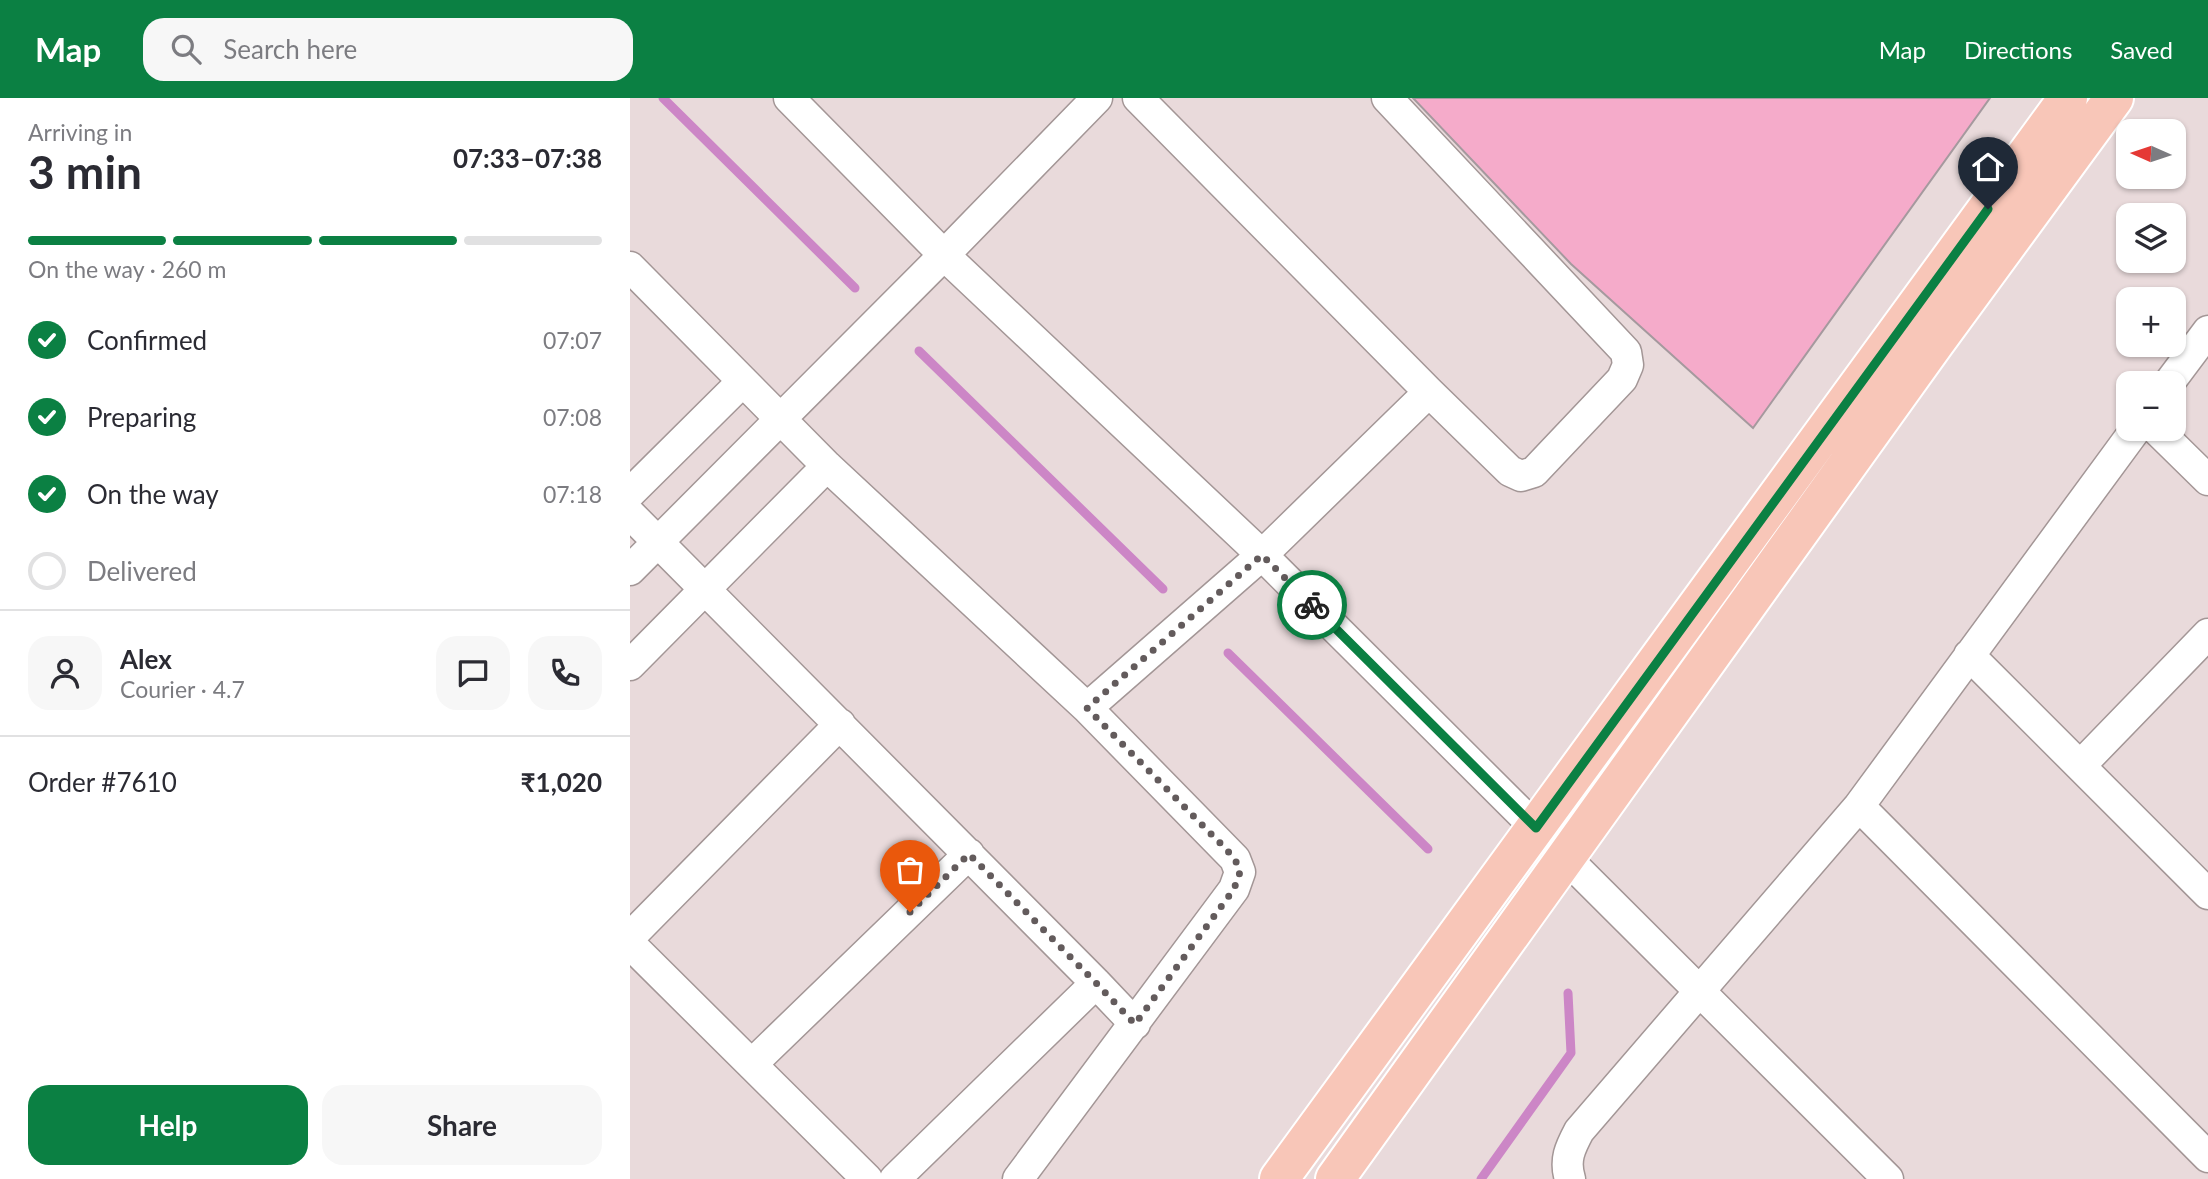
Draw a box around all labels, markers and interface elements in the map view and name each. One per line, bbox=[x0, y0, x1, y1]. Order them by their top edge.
search box bbox=[143, 18, 633, 81]
text: Map bbox=[35, 29, 101, 69]
icon: search bbox=[167, 30, 205, 68]
text: Search here bbox=[223, 33, 357, 65]
text: Map bbox=[1879, 35, 1926, 64]
text: Directions bbox=[1964, 35, 2072, 64]
text: Saved bbox=[2110, 35, 2173, 64]
text: Arriving in bbox=[28, 118, 132, 146]
north arrow bbox=[2116, 119, 2186, 189]
map controls bbox=[2116, 119, 2186, 441]
pin bbox=[1958, 137, 2018, 209]
text: 07:33–07:38 bbox=[453, 142, 602, 174]
text: 3 min bbox=[28, 144, 142, 199]
icon: home bbox=[1969, 148, 2007, 186]
button: layers bbox=[2116, 203, 2186, 273]
text: On the way · 260 m bbox=[28, 255, 227, 283]
button: + bbox=[2116, 287, 2186, 357]
icon: check bbox=[28, 321, 66, 359]
text: Confirmed bbox=[87, 324, 207, 356]
text: 07:07 bbox=[543, 326, 602, 354]
button: − bbox=[2116, 371, 2186, 441]
icon: check bbox=[28, 398, 66, 436]
text: Preparing bbox=[87, 401, 196, 433]
text: 07:08 bbox=[543, 403, 602, 431]
icon: check bbox=[28, 475, 66, 513]
text: On the way bbox=[87, 478, 219, 510]
text: 07:18 bbox=[543, 480, 602, 508]
text: Delivered bbox=[87, 555, 197, 587]
courier bbox=[1277, 570, 1347, 640]
icon: bike bbox=[1293, 586, 1331, 624]
button: person bbox=[28, 636, 102, 710]
button: chat bbox=[436, 636, 510, 710]
button: phone bbox=[528, 636, 602, 710]
text: Alex bbox=[120, 643, 172, 675]
text: Courier · 4.7 bbox=[120, 675, 245, 703]
text: Order #7610 bbox=[28, 766, 177, 798]
text: ₹1,020 bbox=[521, 766, 602, 798]
pin bbox=[880, 840, 940, 912]
icon: bag bbox=[891, 851, 929, 889]
button: Help bbox=[28, 1085, 308, 1165]
button: Share bbox=[322, 1085, 602, 1165]

